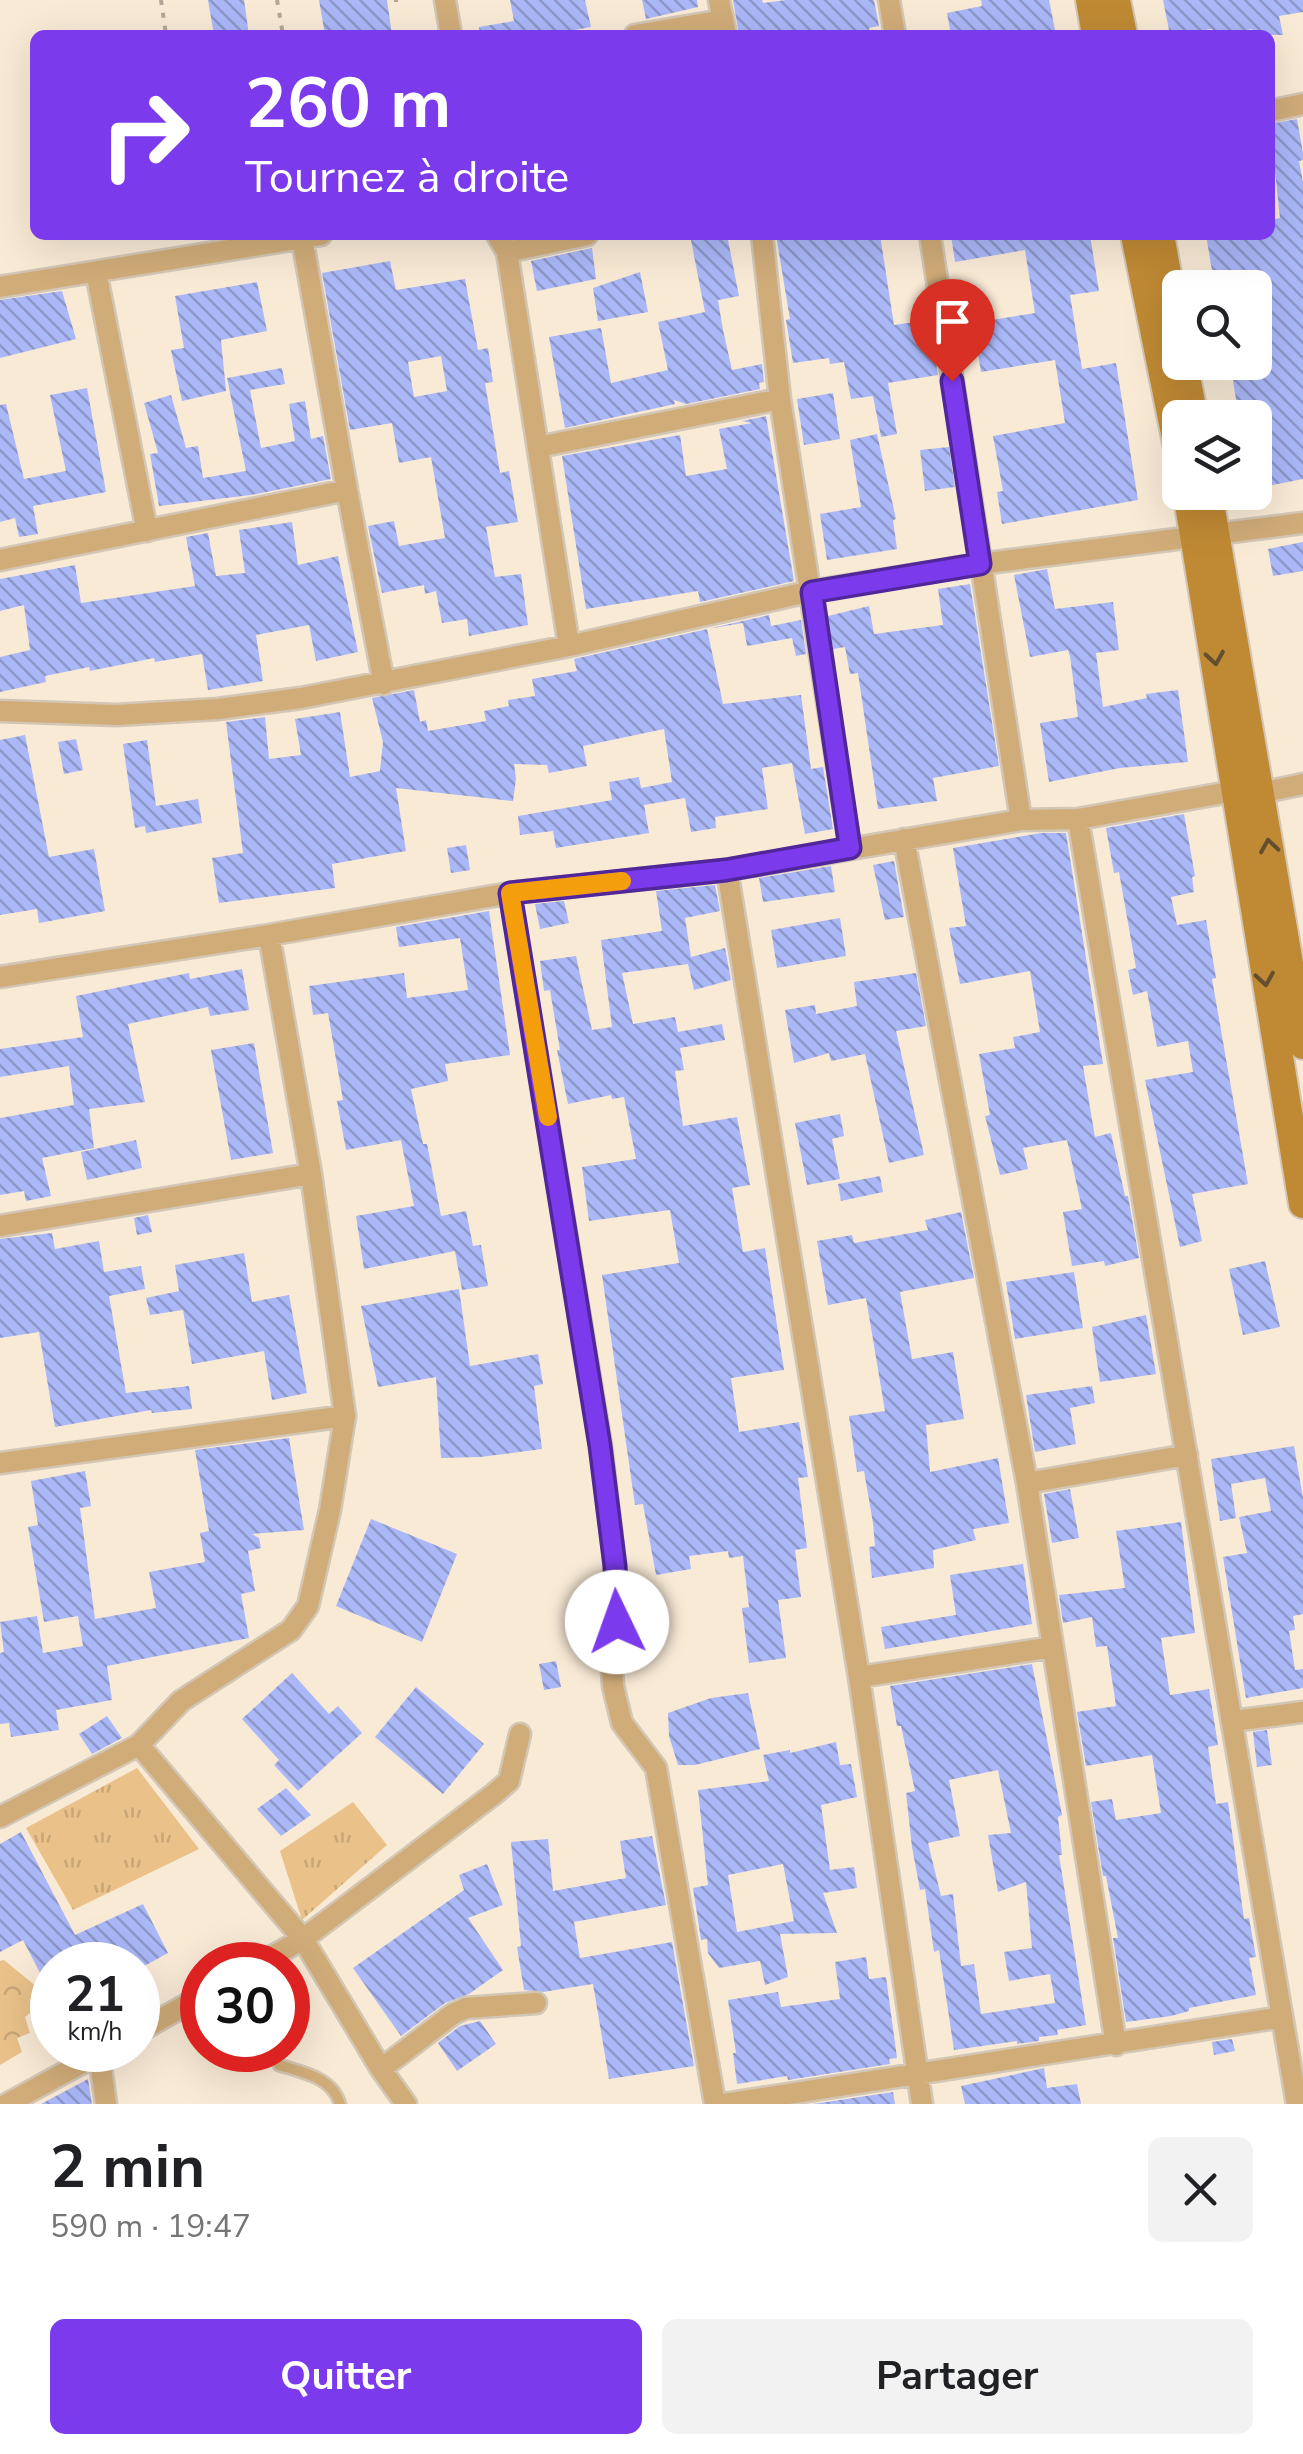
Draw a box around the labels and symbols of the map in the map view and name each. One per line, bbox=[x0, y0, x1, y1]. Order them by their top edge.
pin bbox=[910, 279, 995, 382]
one-way arrow bbox=[1203, 649, 1224, 666]
one-way arrow bbox=[1259, 837, 1280, 854]
one-way arrow bbox=[1254, 970, 1275, 987]
position arrow bbox=[565, 1570, 669, 1674]
speed limit sign: 30 bbox=[180, 1942, 310, 2072]

